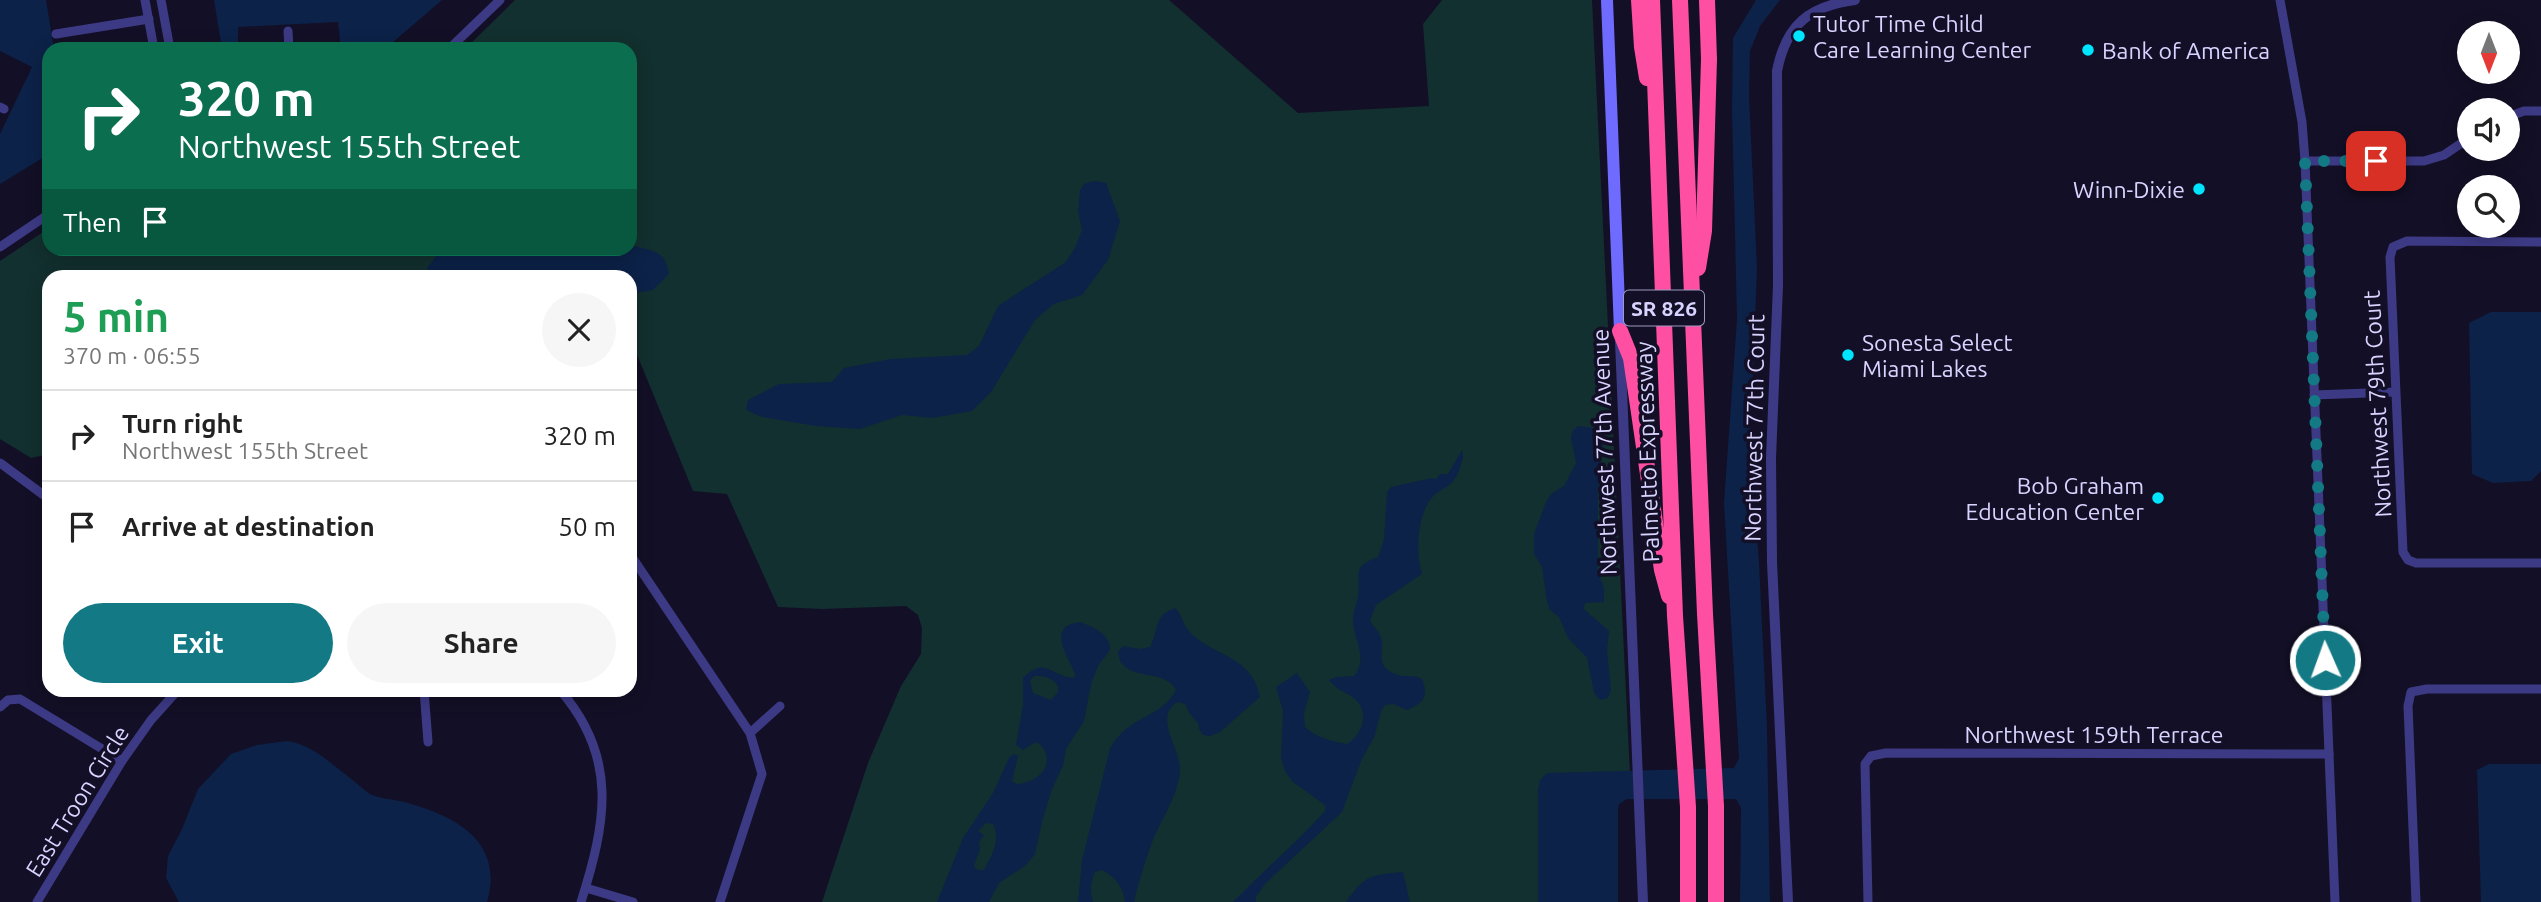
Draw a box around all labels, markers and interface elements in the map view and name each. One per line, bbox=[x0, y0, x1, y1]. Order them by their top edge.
place label: Tutor Time Child Care Learning Center bbox=[1813, 11, 2031, 62]
north arrow bbox=[2457, 21, 2520, 84]
map controls bbox=[2457, 21, 2520, 238]
marker: Tutor Time Child Care Learning Center bbox=[1791, 28, 1807, 44]
place label: Bank of America bbox=[2102, 38, 2270, 63]
marker: Bank of America bbox=[2080, 42, 2096, 58]
icon: right bbox=[63, 70, 154, 161]
text: 320 m bbox=[178, 70, 315, 125]
button: sound bbox=[2457, 98, 2520, 161]
text: Northwest 155th Street bbox=[178, 128, 520, 164]
pin bbox=[2346, 131, 2406, 191]
icon: arrive bbox=[2357, 142, 2395, 180]
button: search bbox=[2457, 175, 2520, 238]
place label: Winn-Dixie bbox=[2073, 177, 2185, 202]
marker: Winn-Dixie bbox=[2191, 181, 2207, 197]
icon: arrive bbox=[136, 203, 174, 241]
text: Then bbox=[63, 208, 122, 237]
road number: SR 826 bbox=[1624, 290, 1704, 326]
street label: Northwest 79th Court bbox=[2359, 290, 2395, 518]
text: 5 min bbox=[63, 293, 169, 340]
button: close bbox=[542, 293, 616, 367]
street label: Northwest 77th Court bbox=[1740, 314, 1768, 542]
street label: Northwest 77th Avenue bbox=[1587, 328, 1621, 576]
place label: Sonesta Select Miami Lakes bbox=[1862, 330, 2013, 381]
street label: Palmetto Expressway bbox=[1631, 341, 1663, 563]
text: 370 m · 06:55 bbox=[63, 343, 201, 368]
marker: Sonesta Select Miami Lakes bbox=[1840, 347, 1856, 363]
text: Turn right bbox=[122, 409, 243, 438]
icon: right bbox=[63, 417, 101, 455]
text: 320 m bbox=[544, 421, 616, 450]
text: Northwest 155th Street bbox=[122, 438, 368, 463]
place label: Bob Graham Education Center bbox=[1965, 473, 2144, 524]
marker: Bob Graham Education Center bbox=[2150, 490, 2166, 506]
icon: arrive bbox=[63, 508, 101, 546]
text: Arrive at destination bbox=[122, 512, 375, 541]
text: 50 m bbox=[558, 512, 616, 541]
button: Exit bbox=[63, 603, 333, 683]
button: Share bbox=[347, 603, 616, 683]
position arrow bbox=[2288, 623, 2362, 697]
street label: East Troon Circle bbox=[21, 721, 133, 881]
street label: Northwest 159th Terrace bbox=[1965, 722, 2223, 747]

